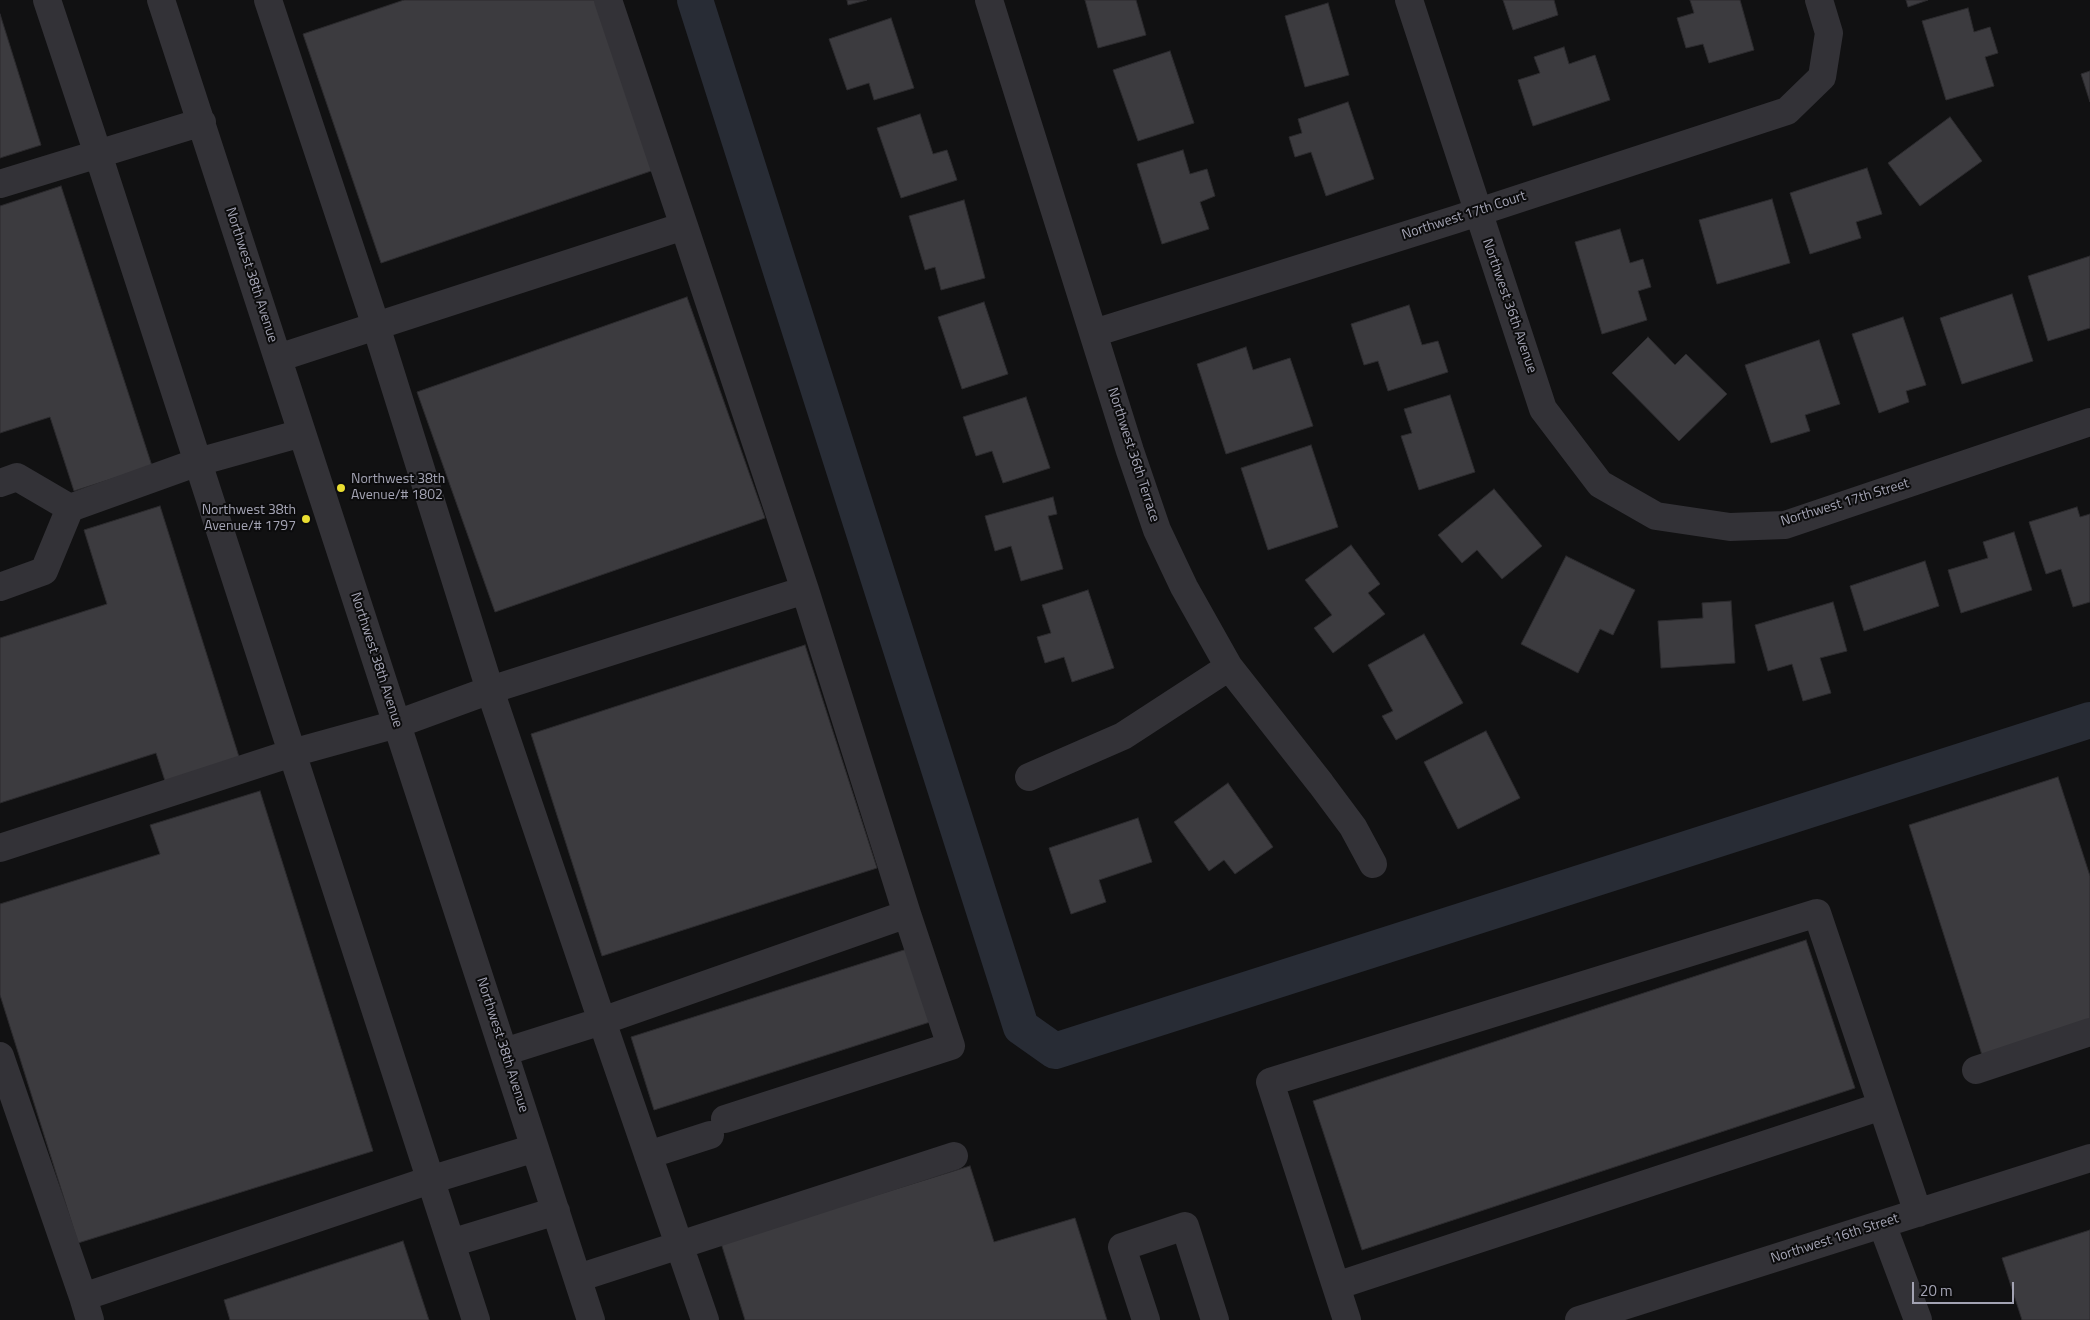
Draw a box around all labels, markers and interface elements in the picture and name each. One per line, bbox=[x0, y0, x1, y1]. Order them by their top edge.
street label: Northwest 17th Court bbox=[1400, 188, 1528, 244]
street label: Northwest 38th Avenue bbox=[221, 205, 281, 345]
street label: Northwest 36th Avenue bbox=[1478, 237, 1540, 375]
street label: Northwest 36th Terrace bbox=[1103, 386, 1163, 524]
place label: Northwest 38th Avenue/# 1802 bbox=[351, 472, 445, 504]
street label: Northwest 17th Street bbox=[1779, 475, 1911, 531]
marker: Northwest 38th Avenue/# 1802 bbox=[335, 482, 347, 494]
place label: Northwest 38th Avenue/# 1797 bbox=[202, 503, 296, 536]
marker: Northwest 38th Avenue/# 1797 bbox=[300, 513, 312, 525]
street label: Northwest 38th Avenue bbox=[346, 590, 406, 730]
street label: Northwest 38th Avenue bbox=[472, 975, 532, 1115]
street label: Northwest 16th Street bbox=[1769, 1210, 1901, 1268]
scale bar bbox=[1915, 1272, 2018, 1304]
text: 20 m bbox=[1920, 1279, 1953, 1302]

